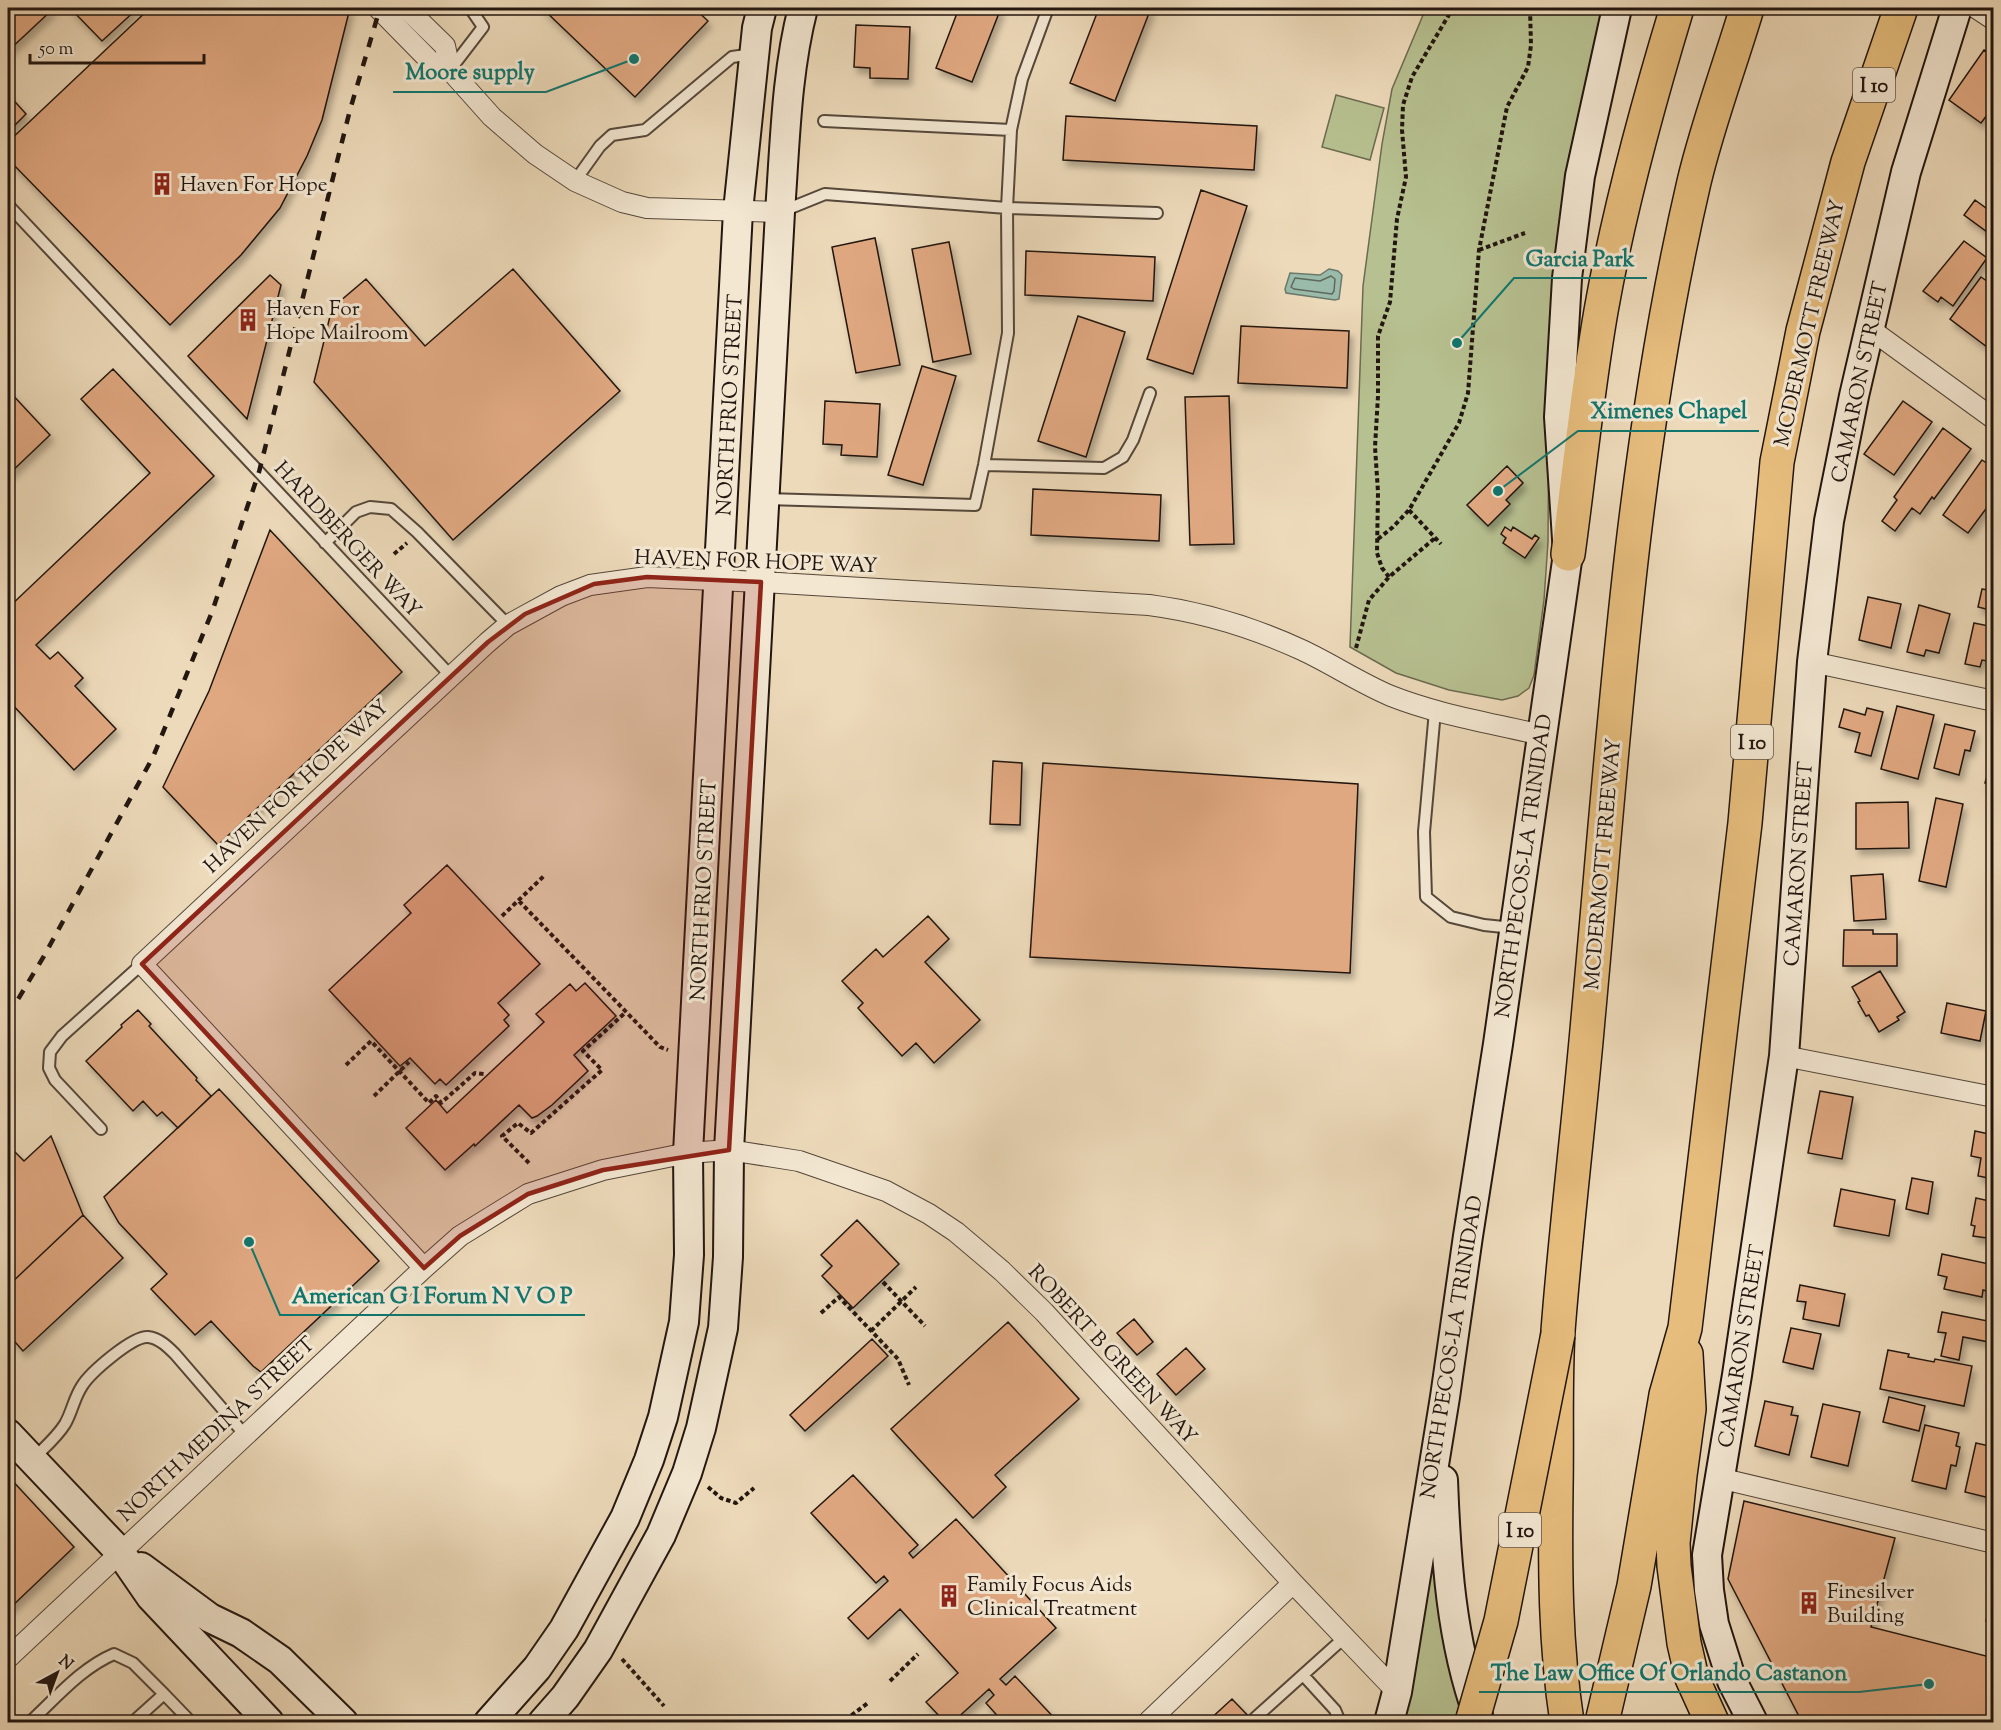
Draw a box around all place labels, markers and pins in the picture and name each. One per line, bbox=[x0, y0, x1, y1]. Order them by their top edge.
callout: Moore supply bbox=[393, 52, 546, 92]
building icon: Haven For Hope bbox=[149, 171, 175, 197]
place label: Haven For Hope bbox=[180, 171, 328, 201]
callout: Garcia Park bbox=[1514, 238, 1647, 278]
place label: Haven For Hope Mailroom bbox=[266, 295, 409, 349]
building icon: Haven For Hope Mailroom bbox=[235, 307, 261, 333]
callout: Ximenes Chapel bbox=[1578, 391, 1759, 431]
callout: American G I Forum N V O P bbox=[280, 1275, 585, 1315]
place label: Family Focus Aids Clinical Treatment bbox=[967, 1571, 1137, 1625]
place label: Finesilver Building bbox=[1827, 1578, 1914, 1632]
building icon: Family Focus Aids Clinical Treatment bbox=[936, 1583, 962, 1609]
building icon: Finesilver Building bbox=[1796, 1590, 1822, 1616]
callout: The Law Office Of Orlando Castanon bbox=[1479, 1652, 1859, 1692]

